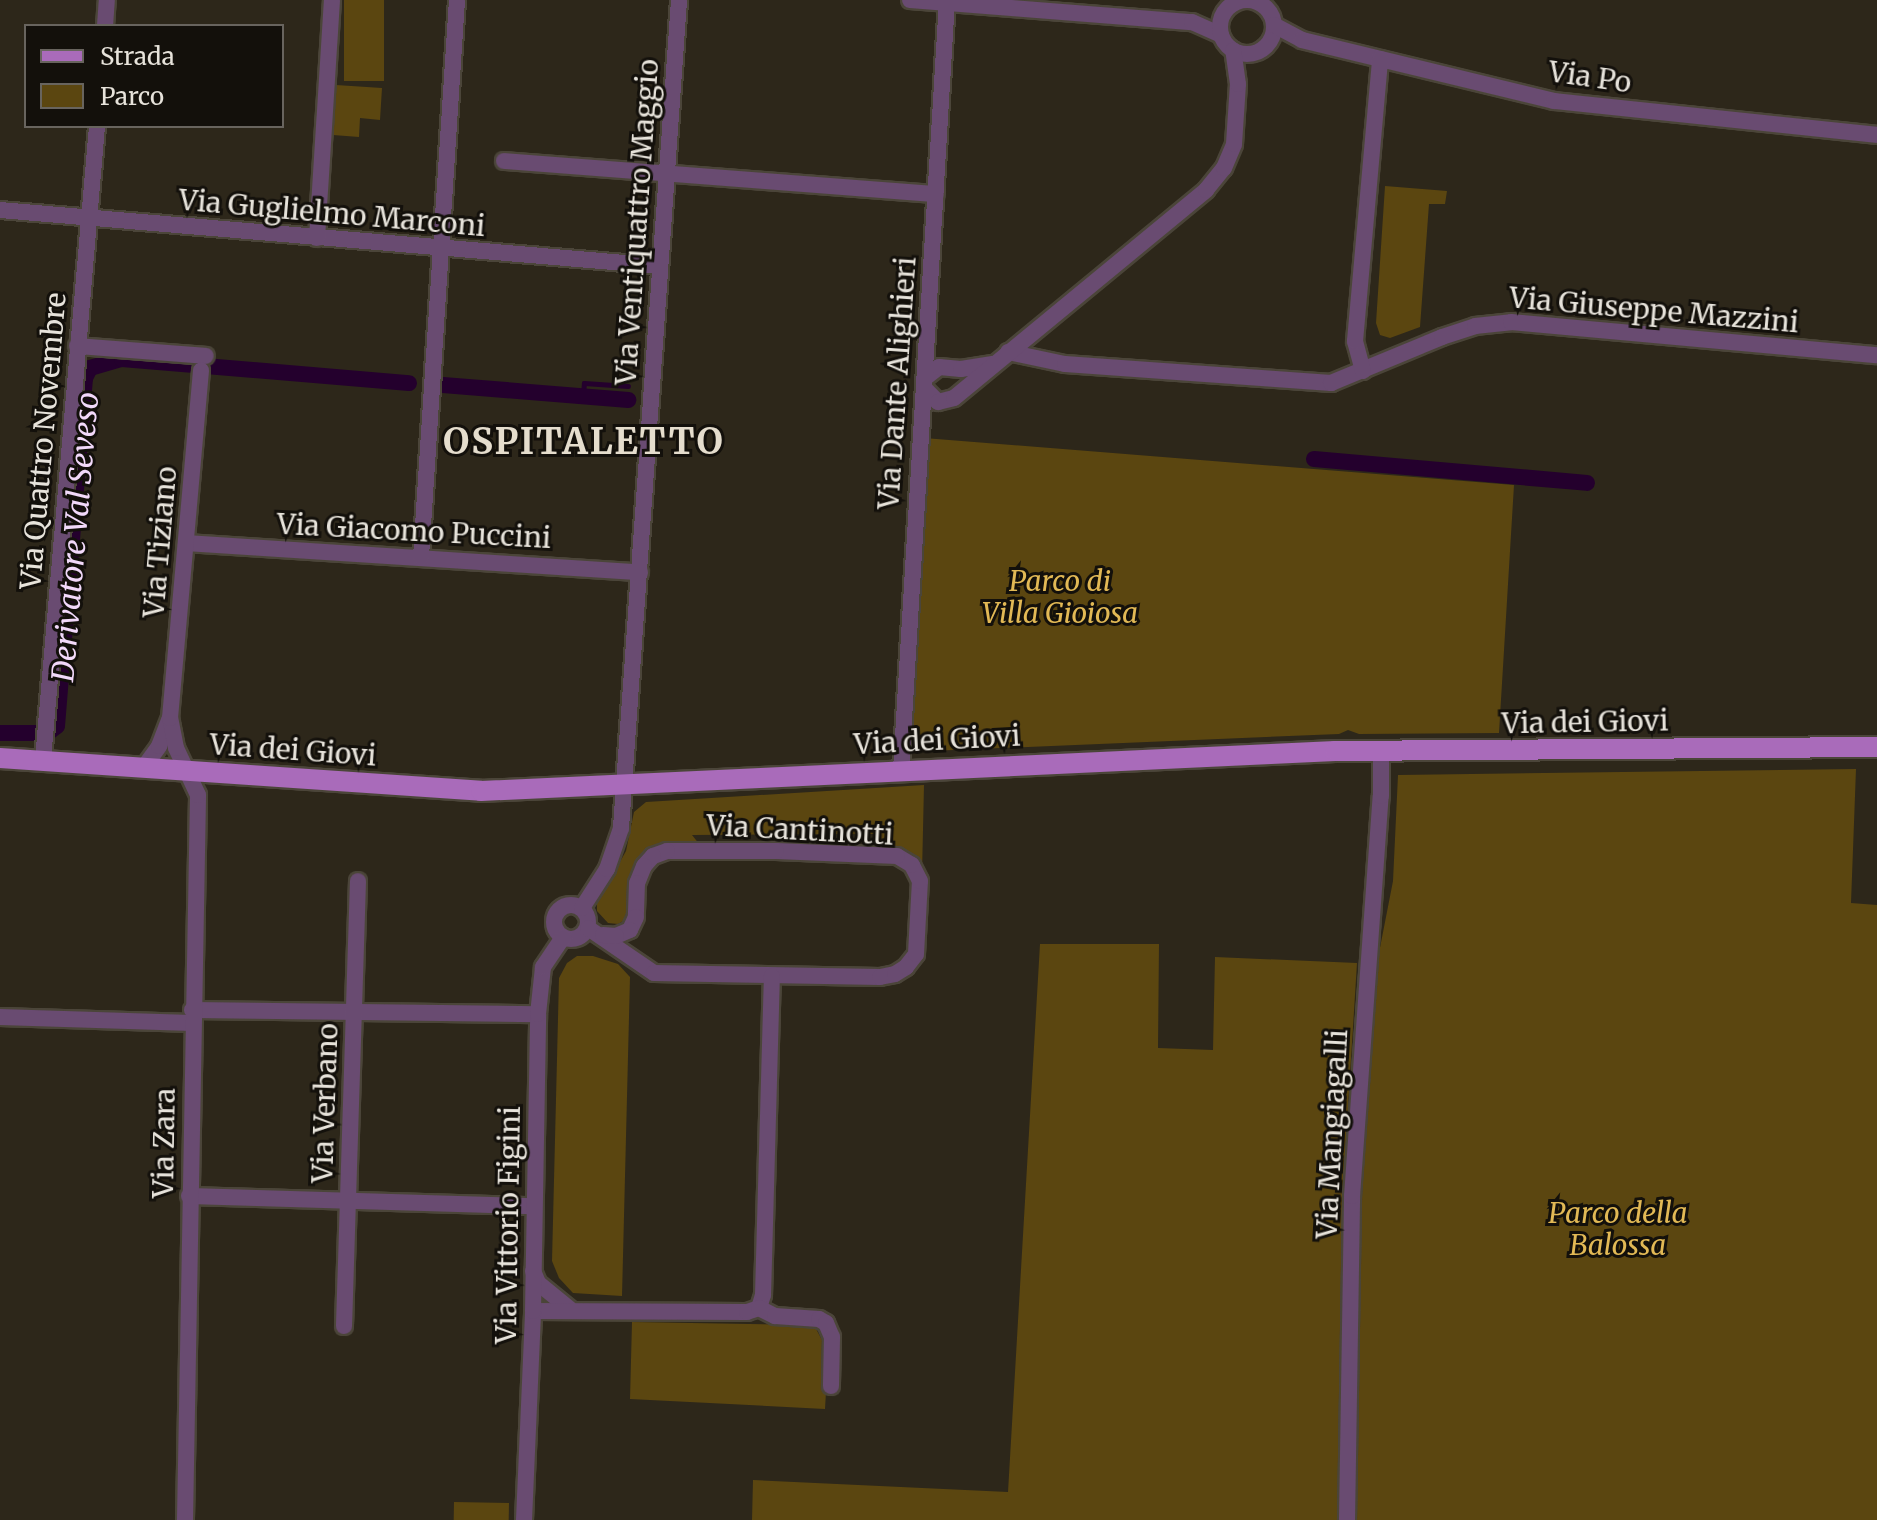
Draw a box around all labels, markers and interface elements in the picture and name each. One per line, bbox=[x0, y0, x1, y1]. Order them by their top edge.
legend bbox=[24, 24, 284, 128]
text: Strada bbox=[100, 41, 175, 72]
street label: Via Po bbox=[1547, 55, 1633, 99]
street label: Via Ventiquattro Maggio bbox=[609, 58, 665, 386]
text: Parco bbox=[100, 81, 164, 112]
street label: Via Guglielmo Marconi bbox=[177, 183, 487, 243]
street label: Via Dante Alighieri bbox=[871, 256, 923, 510]
street label: Via Giuseppe Mazzini bbox=[1508, 281, 1800, 339]
street label: Via Quattro Novembre bbox=[13, 291, 73, 591]
water label: Derivatore Val Seveso bbox=[44, 391, 106, 683]
district label: OSPITALETTO bbox=[443, 420, 725, 464]
street label: Via Tiziano bbox=[137, 465, 183, 619]
street label: Via Giacomo Puccini bbox=[276, 507, 552, 555]
park label: Parco di Villa Gioiosa bbox=[982, 564, 1138, 630]
street label: Via dei Giovi bbox=[1501, 704, 1669, 740]
street label: Via dei Giovi bbox=[853, 719, 1021, 761]
street label: Via dei Giovi bbox=[209, 727, 377, 773]
street label: Via Cantinotti bbox=[706, 808, 894, 852]
street label: Via Verbano bbox=[305, 1023, 345, 1183]
street label: Via Mangiagalli bbox=[1310, 1028, 1354, 1240]
street label: Via Zara bbox=[146, 1088, 182, 1198]
street label: Via Vittorio Figini bbox=[489, 1106, 527, 1344]
park label: Parco della Balossa bbox=[1548, 1196, 1688, 1262]

